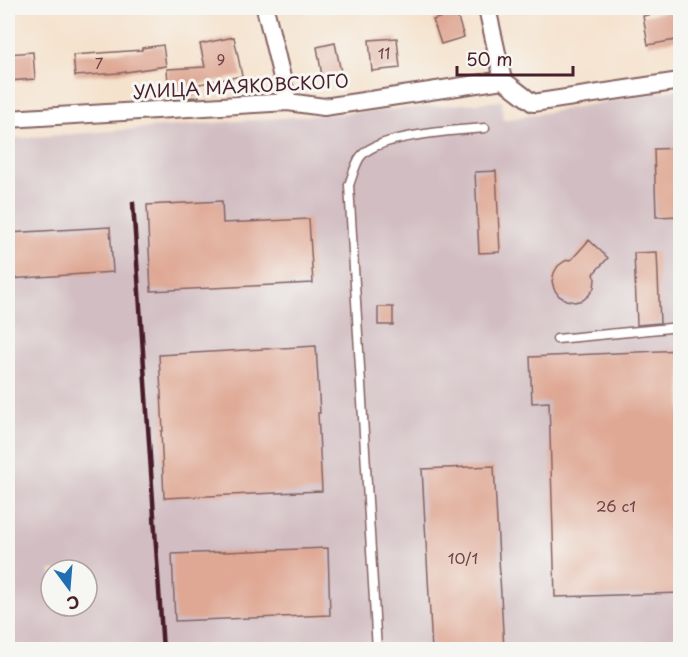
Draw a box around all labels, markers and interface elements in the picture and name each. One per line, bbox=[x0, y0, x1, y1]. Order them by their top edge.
scale bar bbox=[457, 39, 572, 77]
house number: 11 bbox=[378, 41, 390, 64]
text: 50 m bbox=[466, 45, 513, 72]
house number: 9 bbox=[217, 47, 225, 70]
house number: 7 bbox=[95, 51, 104, 74]
street label: УЛИЦА МАЯКОВСКОГО bbox=[132, 66, 350, 105]
house number: 26 с1 bbox=[596, 494, 636, 517]
house number: 10/1 bbox=[448, 546, 478, 569]
north arrow bbox=[39, 558, 99, 618]
text: С bbox=[64, 590, 83, 617]

